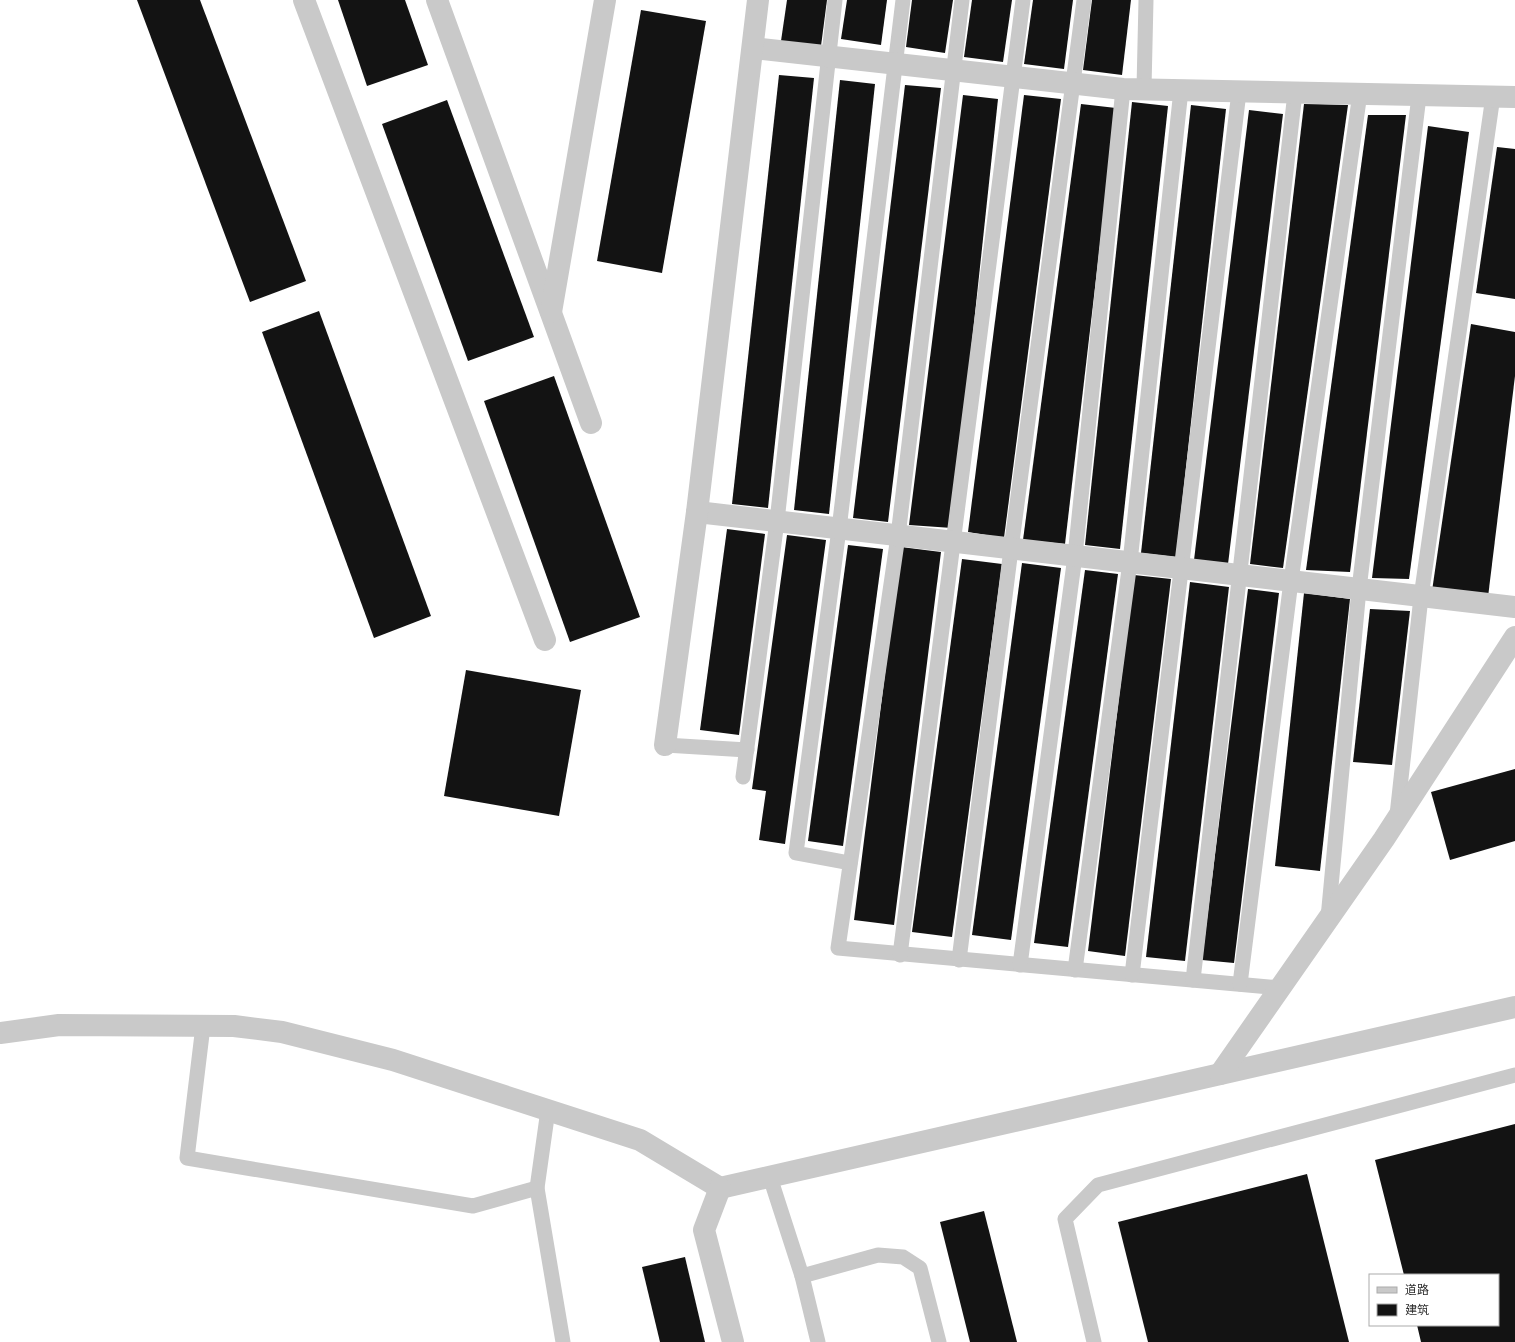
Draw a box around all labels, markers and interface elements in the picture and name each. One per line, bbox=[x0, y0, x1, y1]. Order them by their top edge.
legend bbox=[1369, 1274, 1499, 1326]
text: 道路 bbox=[1405, 1283, 1429, 1297]
text: 建筑 bbox=[1405, 1303, 1429, 1317]

